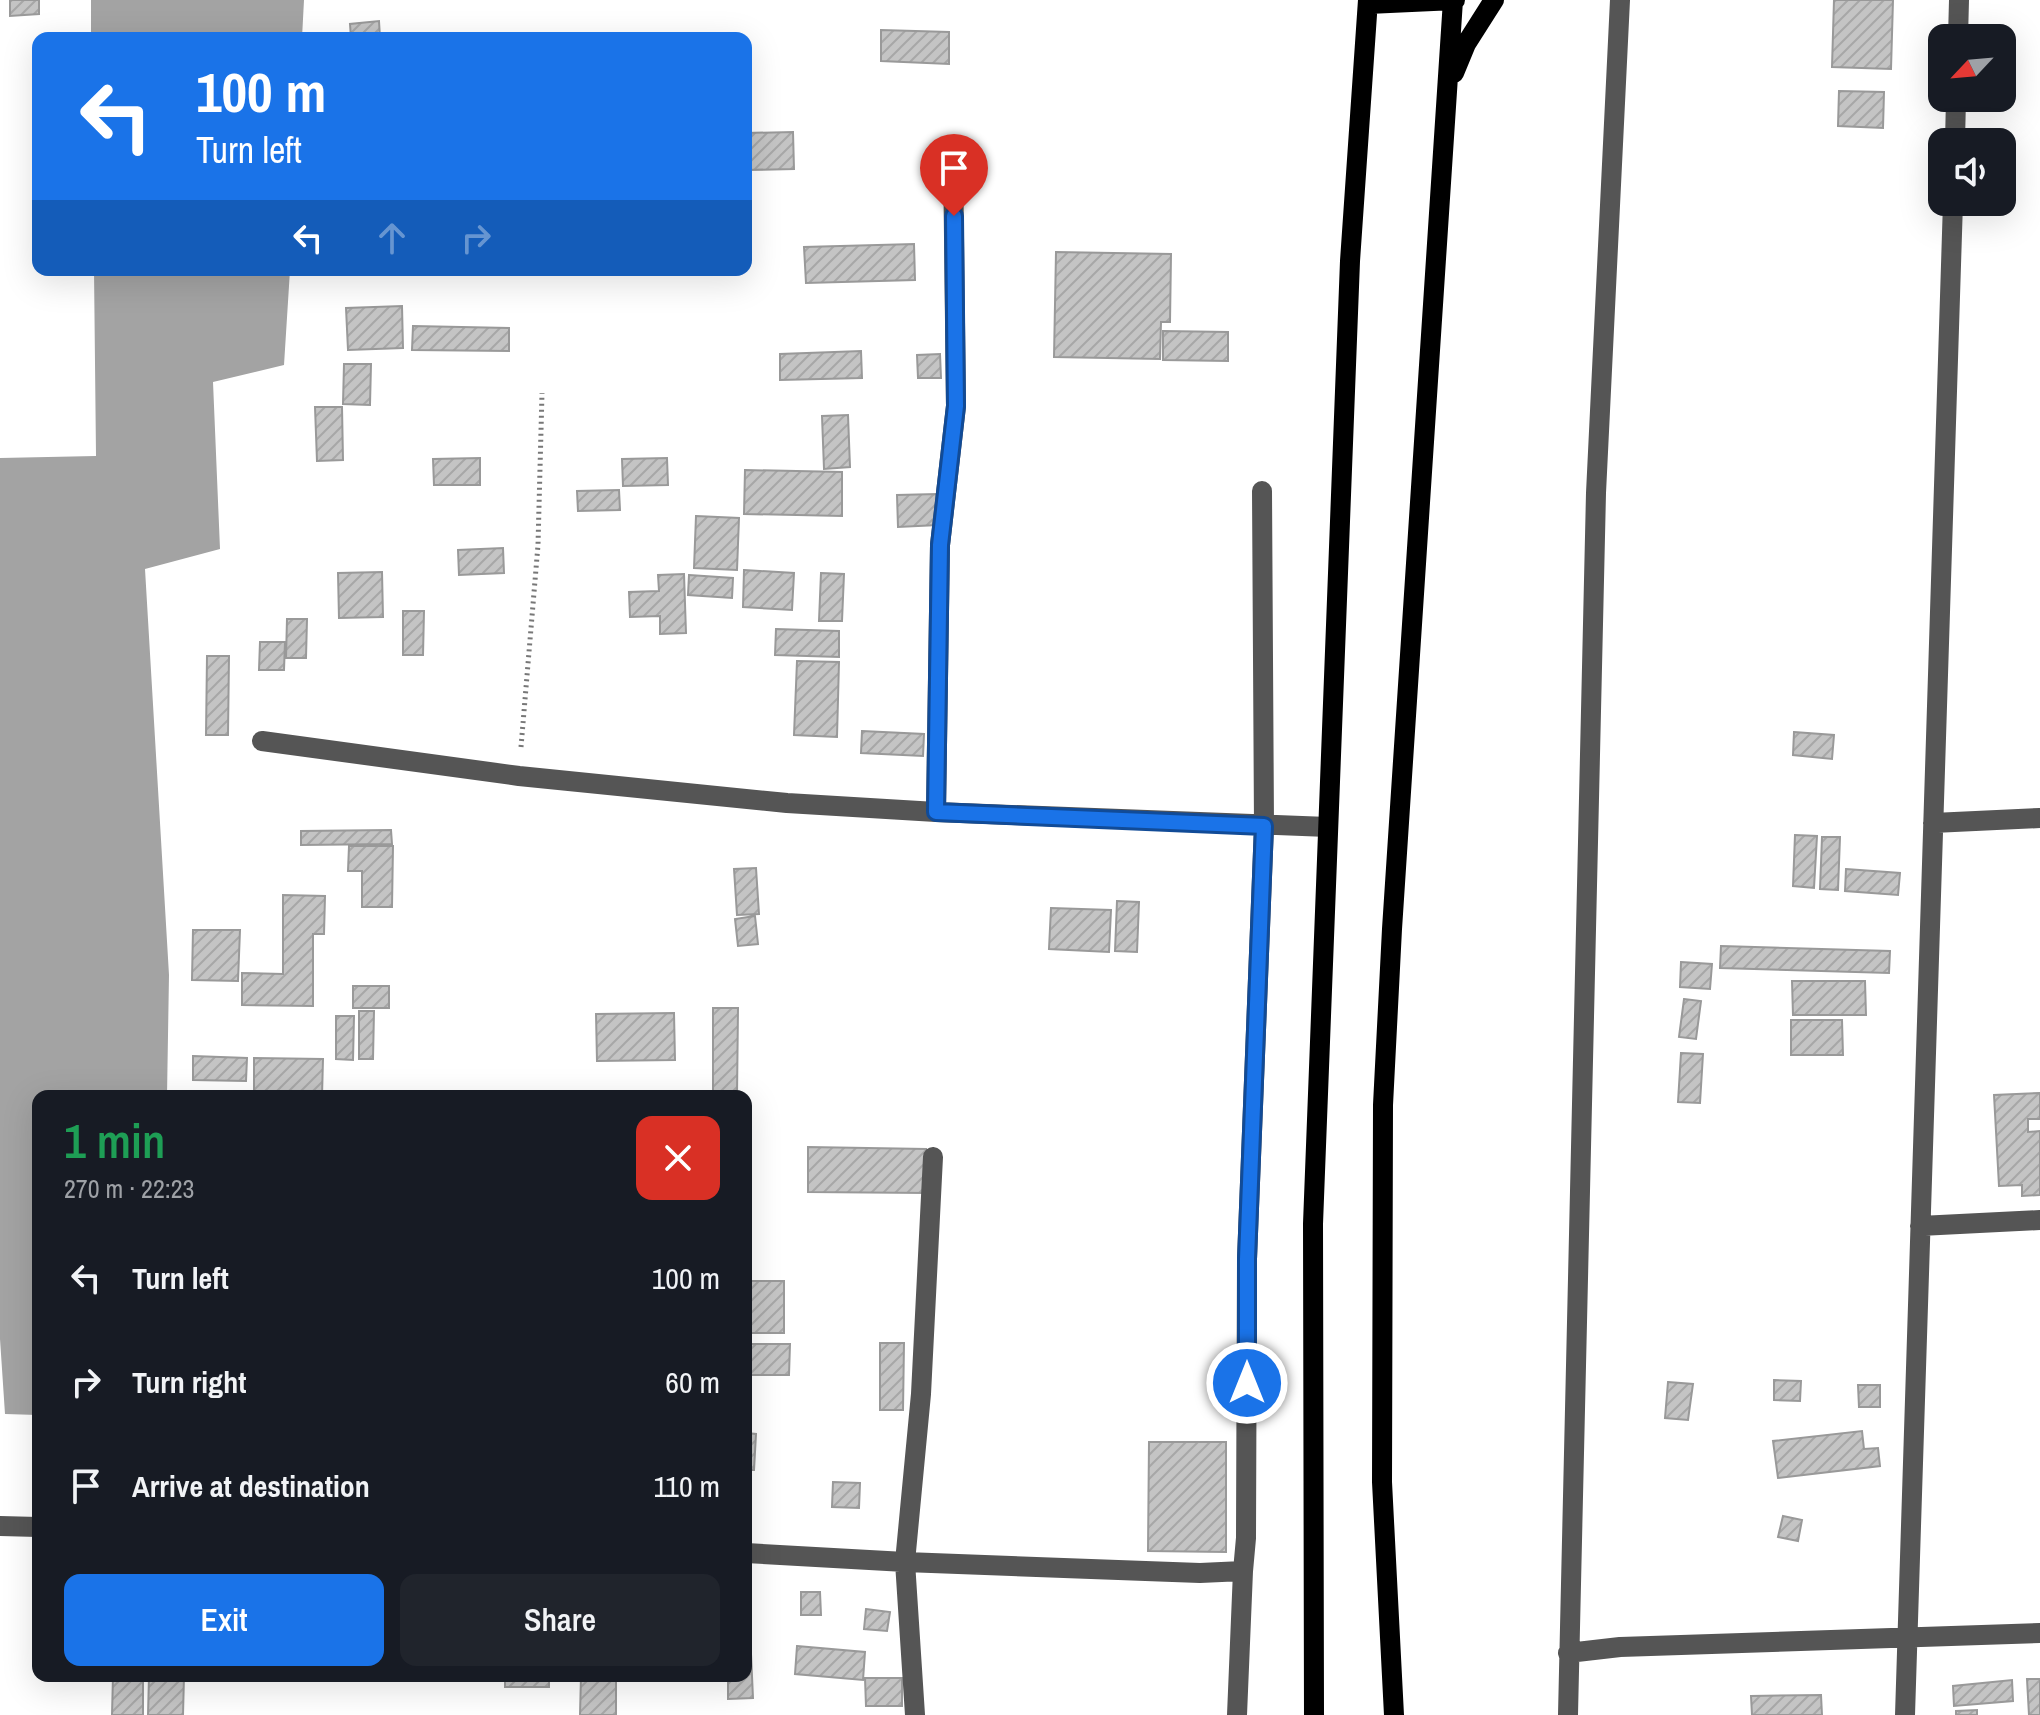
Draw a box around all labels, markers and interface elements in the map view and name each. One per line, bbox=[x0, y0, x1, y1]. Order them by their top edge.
north arrow bbox=[1928, 24, 2016, 112]
map controls bbox=[1928, 24, 2016, 216]
text: 100 m bbox=[196, 54, 326, 129]
icon: left bbox=[64, 64, 168, 168]
text: Turn left bbox=[196, 126, 302, 174]
button: sound bbox=[1928, 128, 2016, 216]
pin bbox=[920, 134, 988, 216]
icon: arrive bbox=[932, 146, 976, 190]
icon: left bbox=[286, 216, 330, 260]
icon: ahead bbox=[370, 216, 414, 260]
icon: right bbox=[454, 216, 498, 260]
text: 1 min bbox=[64, 1108, 165, 1173]
button: close bbox=[636, 1116, 720, 1200]
text: 270 m · 22:23 bbox=[64, 1171, 194, 1206]
icon: left bbox=[64, 1256, 108, 1300]
text: Turn left bbox=[132, 1258, 229, 1298]
text: 100 m bbox=[652, 1258, 720, 1298]
position arrow bbox=[1205, 1341, 1289, 1425]
icon: right bbox=[64, 1360, 108, 1404]
text: Turn right bbox=[132, 1362, 246, 1402]
text: 60 m bbox=[665, 1362, 720, 1402]
icon: arrive bbox=[64, 1464, 108, 1508]
text: Arrive at destination bbox=[132, 1466, 370, 1506]
text: 110 m bbox=[653, 1466, 720, 1506]
button: Exit bbox=[64, 1574, 384, 1666]
button: Share bbox=[400, 1574, 720, 1666]

